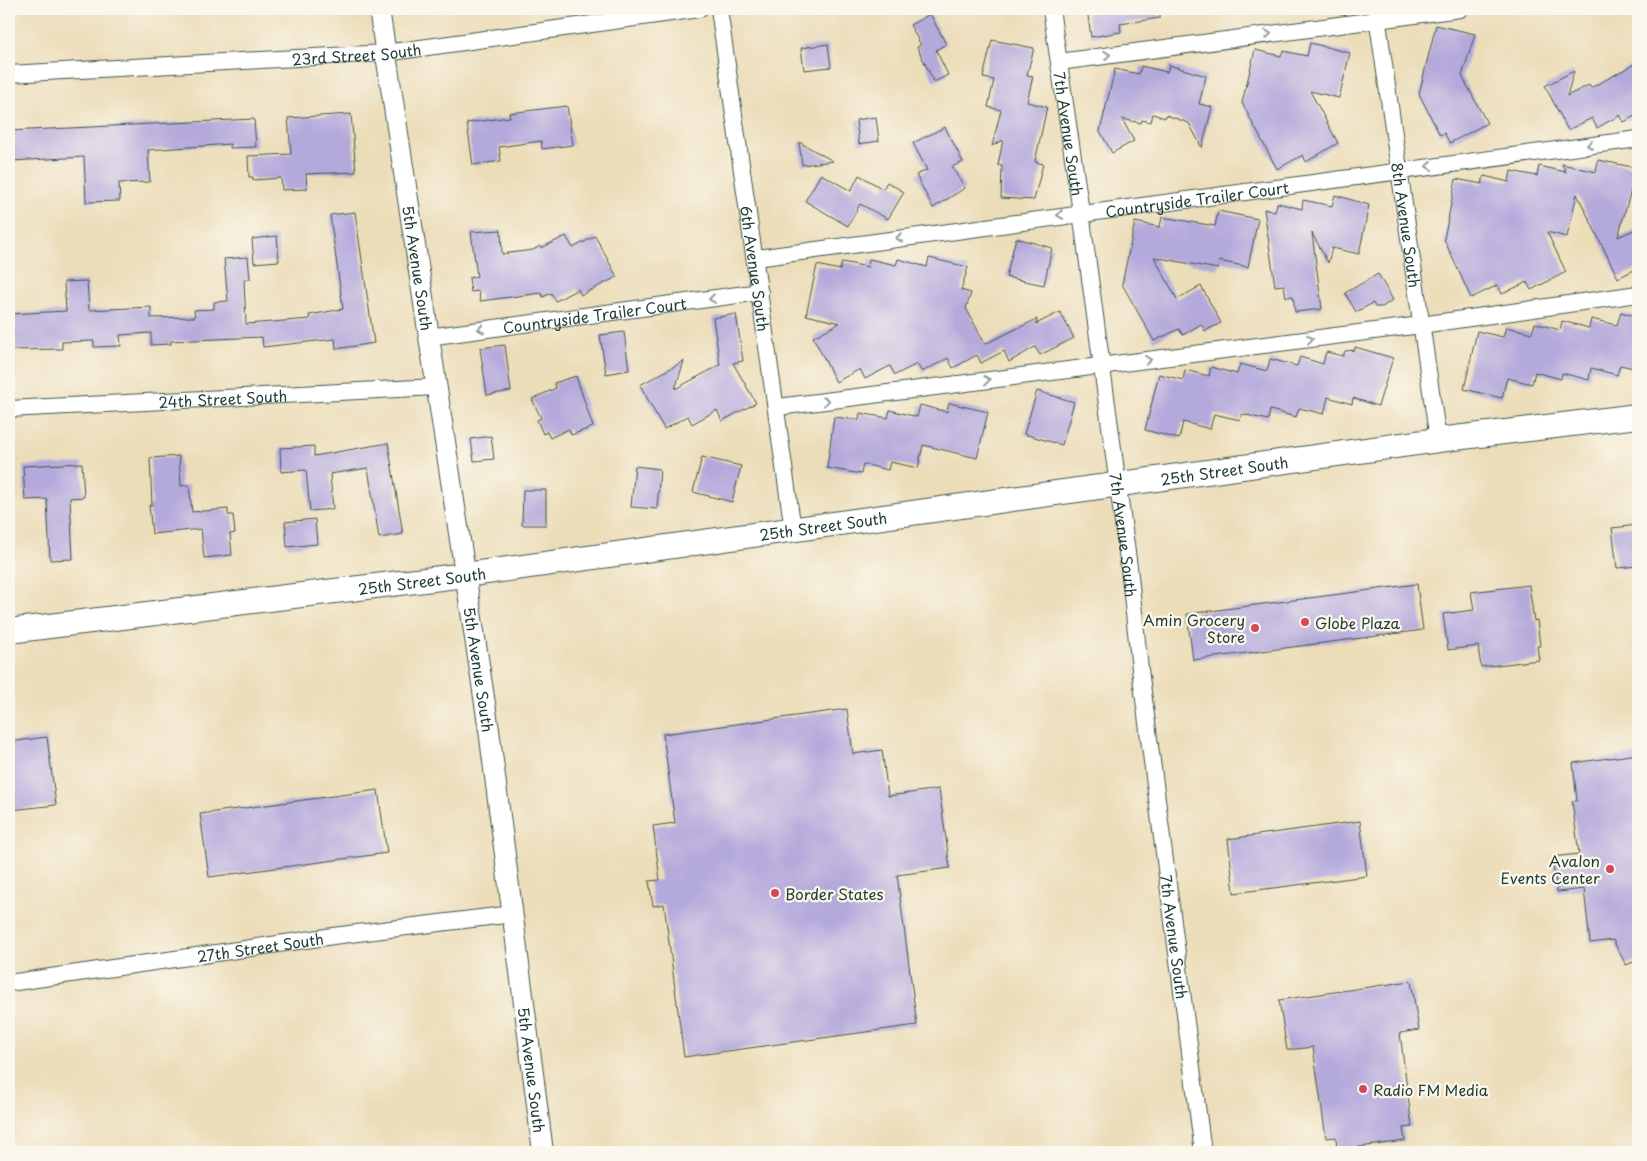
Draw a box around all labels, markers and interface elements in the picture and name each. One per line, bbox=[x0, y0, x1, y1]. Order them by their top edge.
one-way arrow bbox=[1265, 29, 1273, 40]
street label: 23rd Street South bbox=[291, 37, 423, 70]
one-way arrow bbox=[1103, 51, 1112, 61]
street label: 7th Avenue South bbox=[1049, 70, 1090, 197]
one-way arrow bbox=[1586, 139, 1594, 150]
one-way arrow bbox=[1424, 160, 1433, 170]
street label: 8th Avenue South bbox=[1387, 161, 1427, 289]
street label: Countryside Trailer Court bbox=[1104, 175, 1290, 222]
street label: 5th Avenue South bbox=[398, 204, 439, 332]
street label: 6th Avenue South bbox=[736, 204, 776, 333]
one-way arrow bbox=[1055, 209, 1063, 220]
one-way arrow bbox=[894, 232, 903, 242]
street label: Countryside Trailer Court bbox=[501, 291, 688, 338]
one-way arrow bbox=[707, 293, 716, 303]
one-way arrow bbox=[477, 324, 486, 334]
one-way arrow bbox=[1306, 334, 1314, 345]
one-way arrow bbox=[1145, 355, 1153, 366]
one-way arrow bbox=[983, 375, 991, 386]
street label: 24th Street South bbox=[158, 383, 288, 413]
one-way arrow bbox=[822, 396, 830, 407]
street label: 25th Street South bbox=[1159, 449, 1290, 490]
street label: 7th Avenue South bbox=[1105, 471, 1144, 598]
street label: 25th Street South bbox=[758, 505, 888, 546]
street label: 25th Street South bbox=[357, 561, 487, 600]
street label: 5th Avenue South bbox=[459, 605, 501, 734]
place label: Amin Grocery Store bbox=[1143, 608, 1245, 648]
place label: Globe Plaza bbox=[1315, 611, 1401, 634]
marker: Globe Plaza bbox=[1299, 616, 1311, 628]
marker: Amin Grocery Store bbox=[1249, 622, 1261, 634]
place label: Avalon Events Center bbox=[1501, 849, 1600, 889]
marker: Avalon Events Center bbox=[1604, 863, 1616, 875]
street label: 7th Avenue South bbox=[1155, 873, 1194, 1000]
place label: Border States bbox=[785, 882, 883, 905]
marker: Border States bbox=[769, 887, 781, 899]
street label: 27th Street South bbox=[196, 926, 325, 967]
street label: 5th Avenue South bbox=[513, 1006, 552, 1134]
place label: Radio FM Media bbox=[1373, 1078, 1489, 1101]
marker: Radio FM Media bbox=[1357, 1083, 1369, 1095]

